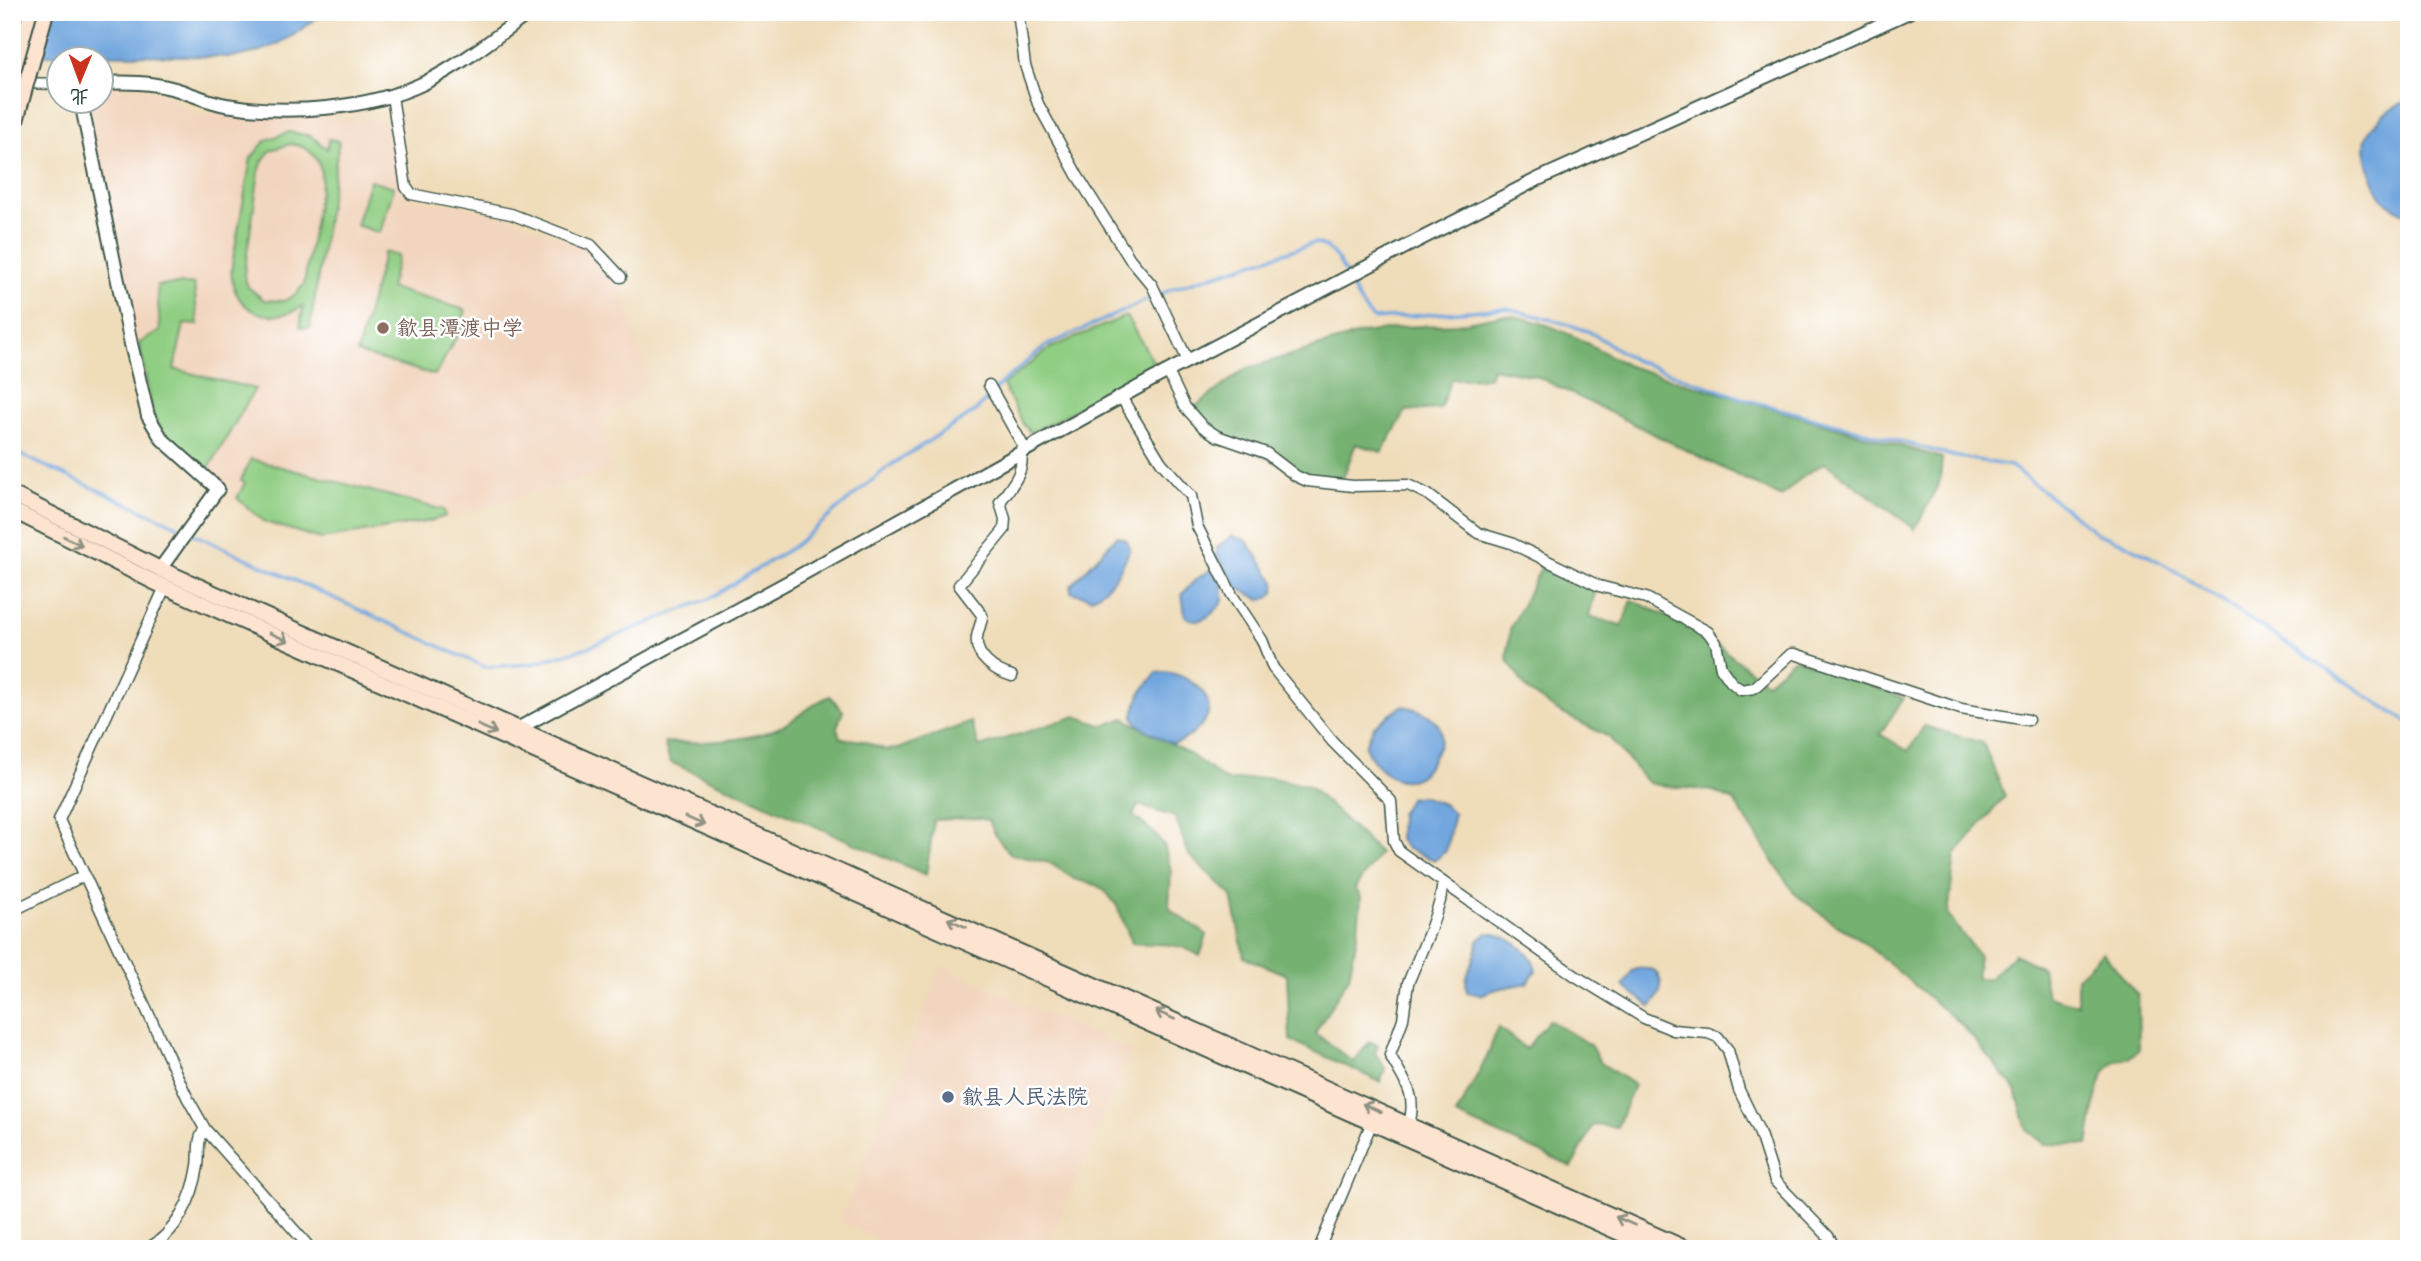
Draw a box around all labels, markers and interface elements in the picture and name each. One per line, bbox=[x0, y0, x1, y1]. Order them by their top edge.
north arrow bbox=[46, 46, 116, 116]
text: 北 bbox=[70, 85, 89, 107]
place label: 歙县潭渡中学 bbox=[397, 316, 523, 340]
marker: 歙县潭渡中学 bbox=[375, 320, 391, 336]
one-way arrow bbox=[62, 534, 83, 548]
one-way arrow bbox=[268, 631, 289, 644]
one-way arrow bbox=[476, 723, 498, 736]
one-way arrow bbox=[684, 815, 706, 828]
one-way arrow bbox=[947, 916, 968, 929]
one-way arrow bbox=[1155, 1008, 1176, 1021]
place label: 歙县人民法院 bbox=[962, 1085, 1088, 1109]
marker: 歙县人民法院 bbox=[940, 1089, 956, 1105]
one-way arrow bbox=[1362, 1101, 1384, 1114]
one-way arrow bbox=[1615, 1214, 1636, 1227]

